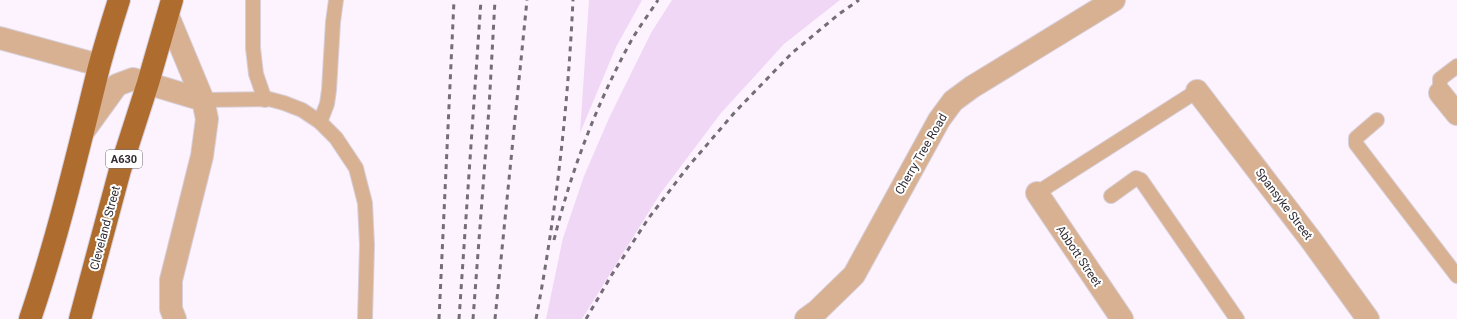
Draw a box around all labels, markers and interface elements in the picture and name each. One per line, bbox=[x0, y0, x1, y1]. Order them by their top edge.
street label: Cherry Tree Road bbox=[892, 111, 950, 197]
road number: A630 bbox=[106, 150, 142, 168]
street label: Spansyke Street bbox=[1253, 166, 1315, 243]
street label: Cleveland Street bbox=[87, 184, 123, 272]
street label: Abbott Street bbox=[1053, 223, 1105, 289]

